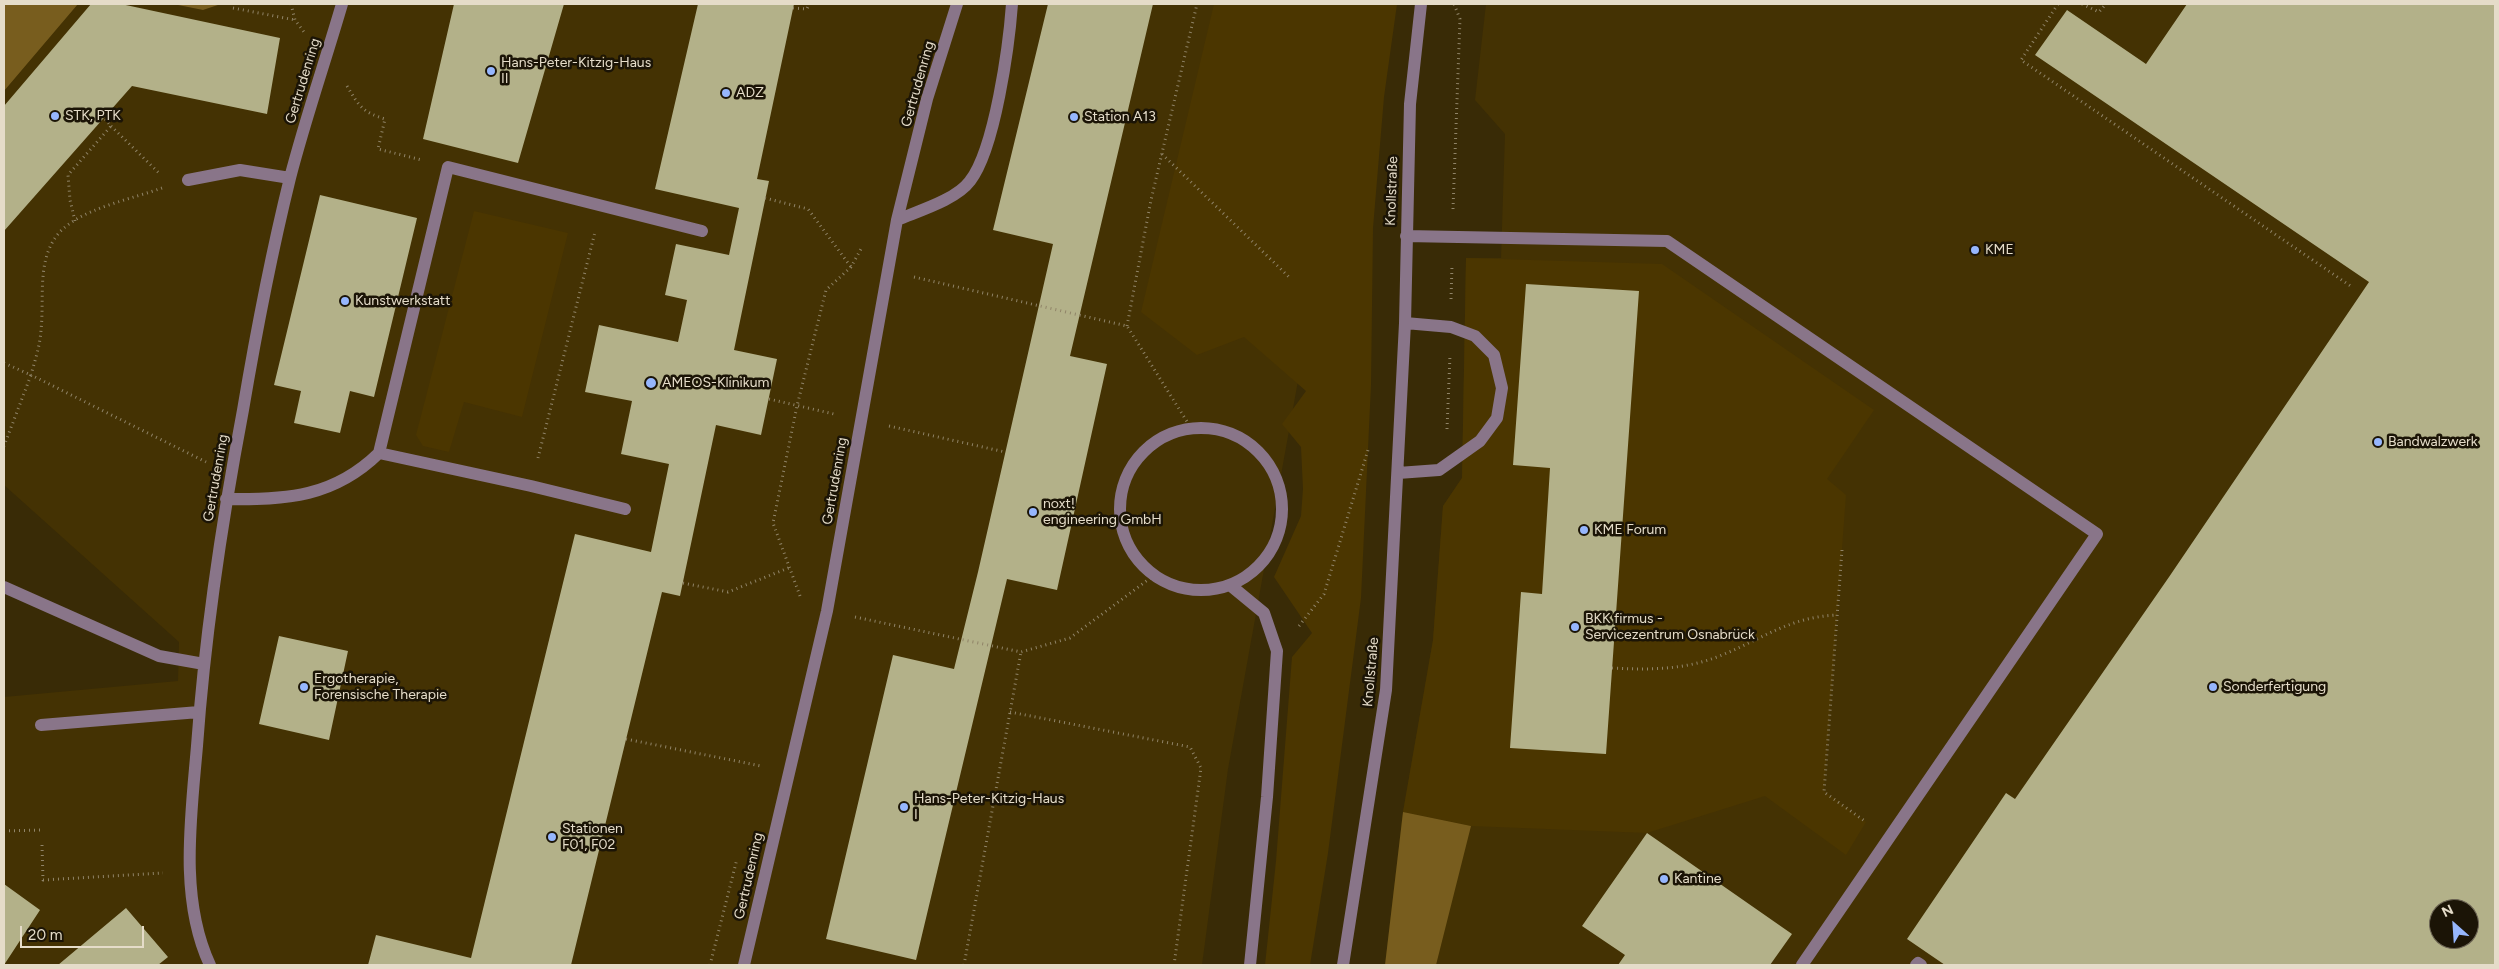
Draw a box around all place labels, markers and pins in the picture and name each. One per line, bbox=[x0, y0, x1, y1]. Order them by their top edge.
place label: Hans-Peter-Kitzig-Haus II bbox=[501, 55, 651, 88]
marker: Hans-Peter-Kitzig-Haus II bbox=[485, 65, 497, 77]
place label: ADZ bbox=[736, 85, 764, 101]
marker: ADZ bbox=[720, 87, 732, 99]
place label: STK, PTK bbox=[65, 108, 121, 124]
place label: Station A13 bbox=[1084, 109, 1156, 125]
marker: STK, PTK bbox=[49, 110, 61, 122]
marker: Station A13 bbox=[1068, 111, 1080, 123]
place label: KME bbox=[1985, 242, 2014, 258]
marker: KME bbox=[1969, 244, 1981, 256]
place label: Kunstwerkstatt bbox=[355, 293, 450, 309]
marker: Kunstwerkstatt bbox=[339, 295, 351, 307]
place label: AMEOS-Klinikum bbox=[662, 375, 769, 391]
marker: AMEOS-Klinikum bbox=[644, 376, 658, 390]
place label: Bandwalzwerk bbox=[2388, 434, 2478, 450]
marker: Bandwalzwerk bbox=[2372, 436, 2384, 448]
place label: noxt! engineering GmbH bbox=[1043, 496, 1162, 528]
marker: noxt! engineering GmbH bbox=[1027, 506, 1039, 518]
place label: KME Forum bbox=[1594, 522, 1666, 538]
marker: KME Forum bbox=[1578, 524, 1590, 536]
place label: BKK firmus - Servicezentrum Osnabrück bbox=[1585, 611, 1755, 644]
marker: BKK firmus - Servicezentrum Osnabrück bbox=[1569, 621, 1581, 633]
place label: Ergotherapie, Forensische Therapie bbox=[314, 671, 447, 704]
place label: Sonderfertigung bbox=[2223, 679, 2326, 695]
marker: Ergotherapie, Forensische Therapie bbox=[298, 681, 310, 693]
marker: Sonderfertigung bbox=[2207, 681, 2219, 693]
place label: Hans-Peter-Kitzig-Haus I bbox=[914, 791, 1064, 824]
marker: Hans-Peter-Kitzig-Haus I bbox=[898, 801, 910, 813]
place label: Stationen F01, F02 bbox=[562, 821, 623, 854]
marker: Stationen F01, F02 bbox=[546, 831, 558, 843]
place label: Kantine bbox=[1674, 871, 1721, 887]
marker: Kantine bbox=[1658, 873, 1670, 885]

